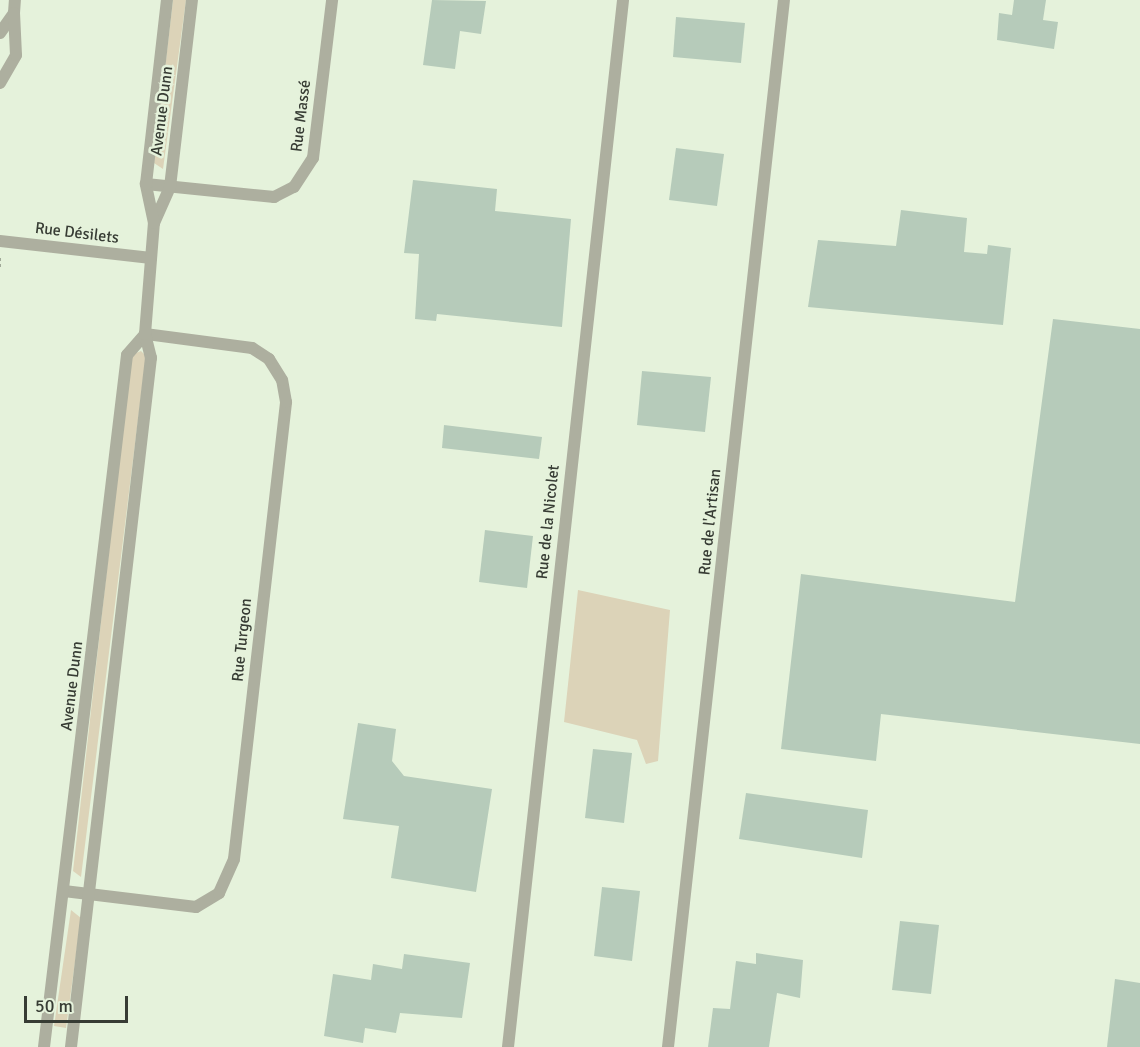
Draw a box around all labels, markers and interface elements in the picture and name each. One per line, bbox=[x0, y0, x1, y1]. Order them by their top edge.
street label: Avenue Dunn bbox=[147, 65, 177, 157]
street label: Rue Massé bbox=[287, 79, 315, 153]
street label: Rue Désilets bbox=[34, 218, 120, 248]
street label: Rue de la Nicolet bbox=[532, 464, 564, 580]
street label: Rue de l'Artisan bbox=[695, 468, 725, 576]
street label: Rue Turgeon bbox=[228, 597, 256, 683]
street label: Avenue Dunn bbox=[57, 640, 87, 732]
scale bar bbox=[27, 984, 130, 1022]
text: 50 m bbox=[35, 995, 73, 1017]

